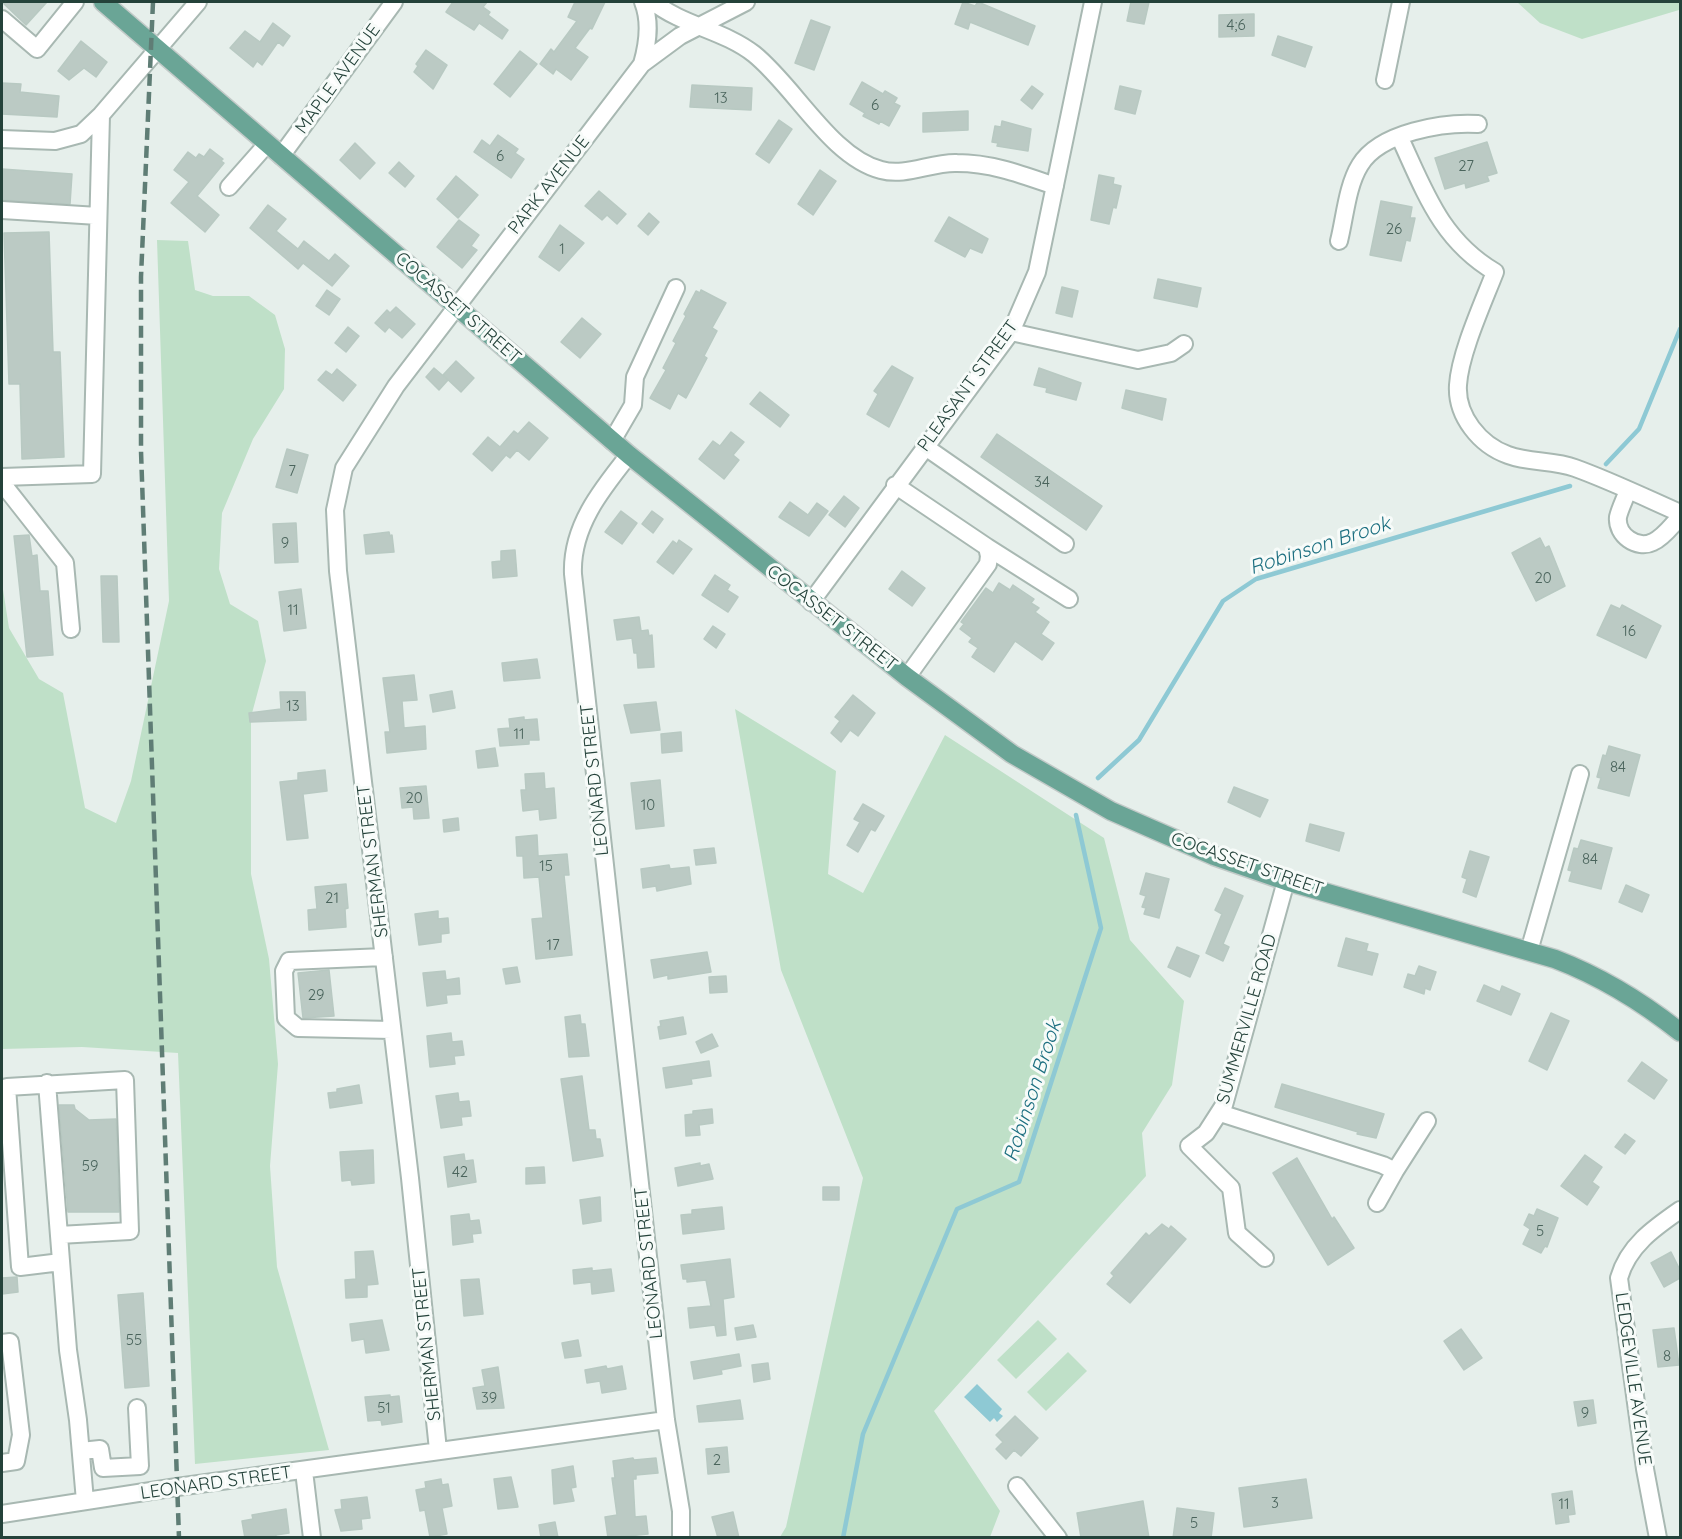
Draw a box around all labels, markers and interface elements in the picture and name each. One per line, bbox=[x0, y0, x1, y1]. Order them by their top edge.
house number: 4;6 bbox=[1227, 16, 1245, 34]
street label: MAPLE AVENUE bbox=[291, 20, 385, 138]
house number: 13 bbox=[714, 89, 728, 107]
house number: 6 bbox=[871, 96, 879, 114]
street label: PARK AVENUE bbox=[504, 131, 594, 239]
house number: 6 bbox=[496, 147, 504, 165]
house number: 27 bbox=[1458, 157, 1474, 175]
house number: 26 bbox=[1386, 220, 1402, 238]
house number: 1 bbox=[559, 240, 565, 258]
street label: COCASSET STREET bbox=[391, 248, 525, 368]
street label: PLEASANT STREET bbox=[913, 316, 1023, 456]
house number: 7 bbox=[288, 462, 296, 480]
house number: 34 bbox=[1034, 473, 1050, 491]
water label: Robinson Brook bbox=[1246, 512, 1394, 580]
house number: 9 bbox=[281, 534, 289, 552]
street label: COCASSET STREET bbox=[762, 560, 902, 676]
house number: 20 bbox=[1534, 569, 1552, 587]
house number: 11 bbox=[287, 601, 299, 619]
house number: 16 bbox=[1622, 622, 1636, 640]
house number: 13 bbox=[286, 697, 300, 715]
street label: LEONARD STREET bbox=[576, 703, 614, 857]
house number: 11 bbox=[513, 725, 525, 743]
house number: 84 bbox=[1610, 758, 1626, 776]
street label: SHERMAN STREET bbox=[353, 783, 393, 939]
house number: 20 bbox=[405, 789, 423, 807]
house number: 10 bbox=[641, 796, 655, 814]
street label: COCASSET STREET bbox=[1168, 828, 1326, 900]
house number: 84 bbox=[1582, 850, 1598, 868]
house number: 15 bbox=[539, 857, 553, 875]
house number: 21 bbox=[325, 889, 339, 907]
street label: SUMMERVILLE ROAD bbox=[1212, 932, 1282, 1106]
house number: 17 bbox=[546, 936, 560, 954]
house number: 29 bbox=[308, 986, 324, 1004]
water label: Robinson Brook bbox=[999, 1017, 1067, 1165]
house number: 59 bbox=[82, 1157, 98, 1175]
house number: 42 bbox=[452, 1163, 468, 1181]
street label: LEONARD STREET bbox=[630, 1186, 668, 1340]
house number: 5 bbox=[1536, 1222, 1544, 1240]
street label: SHERMAN STREET bbox=[408, 1266, 446, 1422]
street label: LEDGEVILLE AVENUE bbox=[1610, 1291, 1656, 1467]
house number: 55 bbox=[126, 1331, 142, 1349]
house number: 8 bbox=[1663, 1347, 1671, 1365]
house number: 39 bbox=[481, 1389, 497, 1407]
house number: 51 bbox=[377, 1399, 391, 1417]
house number: 9 bbox=[1581, 1404, 1589, 1422]
house number: 2 bbox=[713, 1451, 721, 1469]
street label: LEONARD STREET bbox=[139, 1462, 293, 1504]
house number: 3 bbox=[1271, 1494, 1279, 1512]
house number: 11 bbox=[1558, 1495, 1570, 1513]
house number: 5 bbox=[1190, 1514, 1198, 1532]

